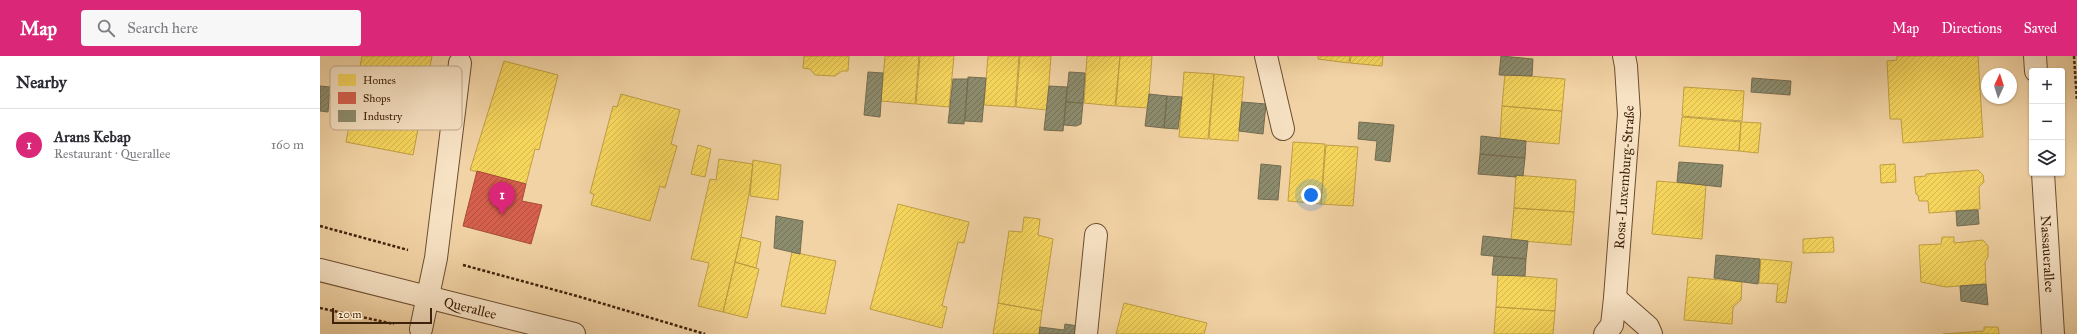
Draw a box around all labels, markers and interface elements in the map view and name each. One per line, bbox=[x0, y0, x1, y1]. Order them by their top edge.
search box bbox=[81, 10, 361, 46]
text: Map bbox=[20, 17, 57, 40]
icon: search bbox=[95, 17, 117, 39]
text: Search here bbox=[127, 19, 198, 37]
text: Map bbox=[1892, 20, 1919, 37]
text: Directions bbox=[1941, 20, 2002, 37]
text: Saved bbox=[2024, 20, 2057, 37]
legend bbox=[330, 66, 462, 130]
north arrow bbox=[1981, 68, 2017, 104]
map controls bbox=[2029, 68, 2065, 176]
button: + bbox=[2029, 68, 2065, 104]
text: Nearby bbox=[16, 72, 67, 93]
text: Homes bbox=[363, 74, 396, 87]
text: Shops bbox=[363, 92, 391, 105]
button: − bbox=[2029, 104, 2065, 140]
street label: Rosa-Luxemburg-Straße bbox=[1610, 105, 1638, 250]
text: Industry bbox=[363, 110, 403, 123]
text: Arans Kebap bbox=[54, 128, 131, 146]
text: 1 bbox=[26, 137, 32, 153]
text: 160 m bbox=[271, 137, 304, 153]
button: layers bbox=[2029, 140, 2065, 176]
text: Restaurant · Querallee bbox=[54, 146, 170, 162]
pin: 1 bbox=[489, 182, 515, 215]
your location bbox=[1301, 185, 1321, 205]
street label: Nassauerallee bbox=[2037, 215, 2059, 293]
street label: Querallee bbox=[442, 293, 499, 323]
scale bar bbox=[332, 306, 432, 325]
text: 20 m bbox=[338, 308, 361, 321]

